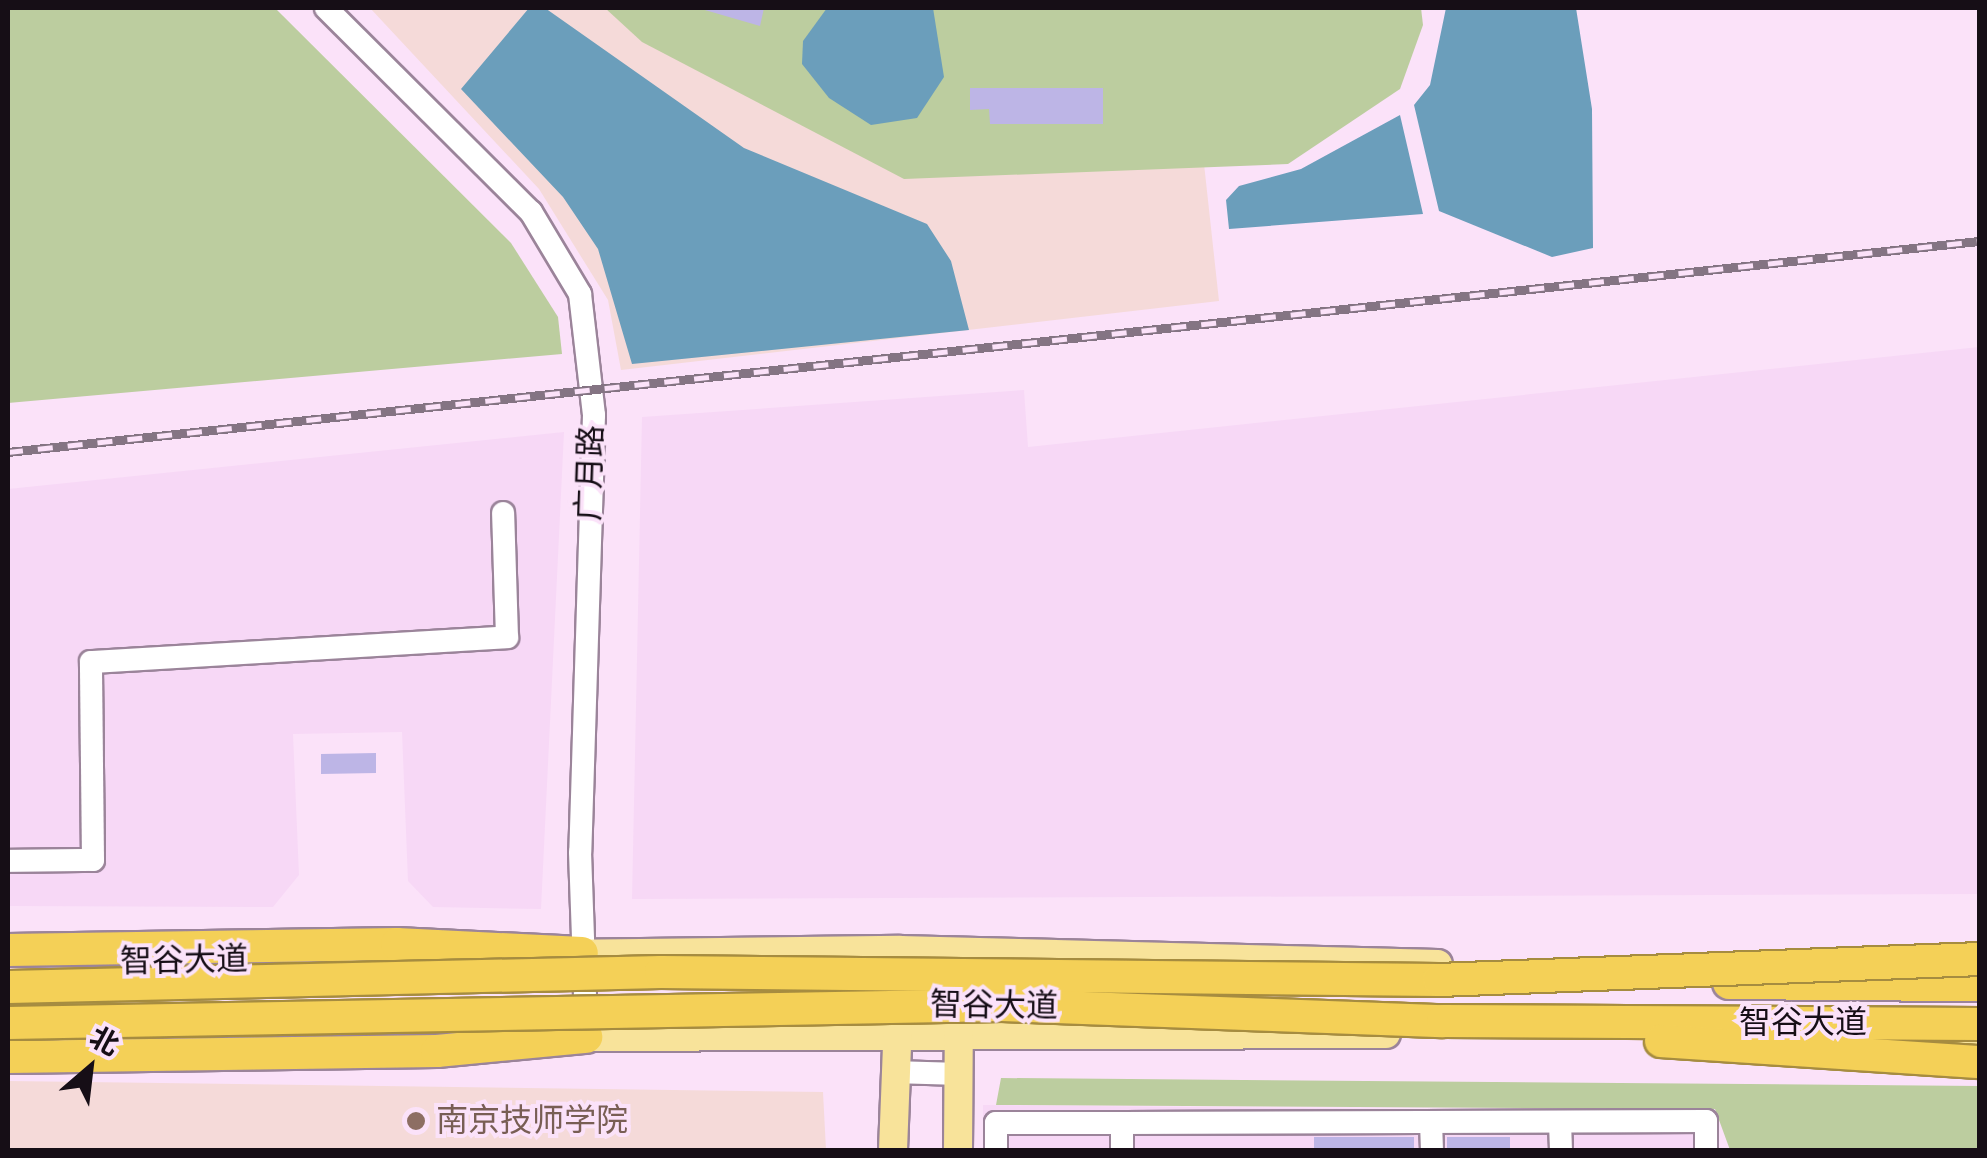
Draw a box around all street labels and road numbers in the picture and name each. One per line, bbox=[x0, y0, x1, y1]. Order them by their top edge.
street label: 广月路 bbox=[570, 424, 612, 522]
street label: 智谷大道 bbox=[120, 941, 248, 981]
street label: 智谷大道 bbox=[930, 986, 1058, 1026]
street label: 智谷大道 bbox=[1739, 1004, 1867, 1042]

